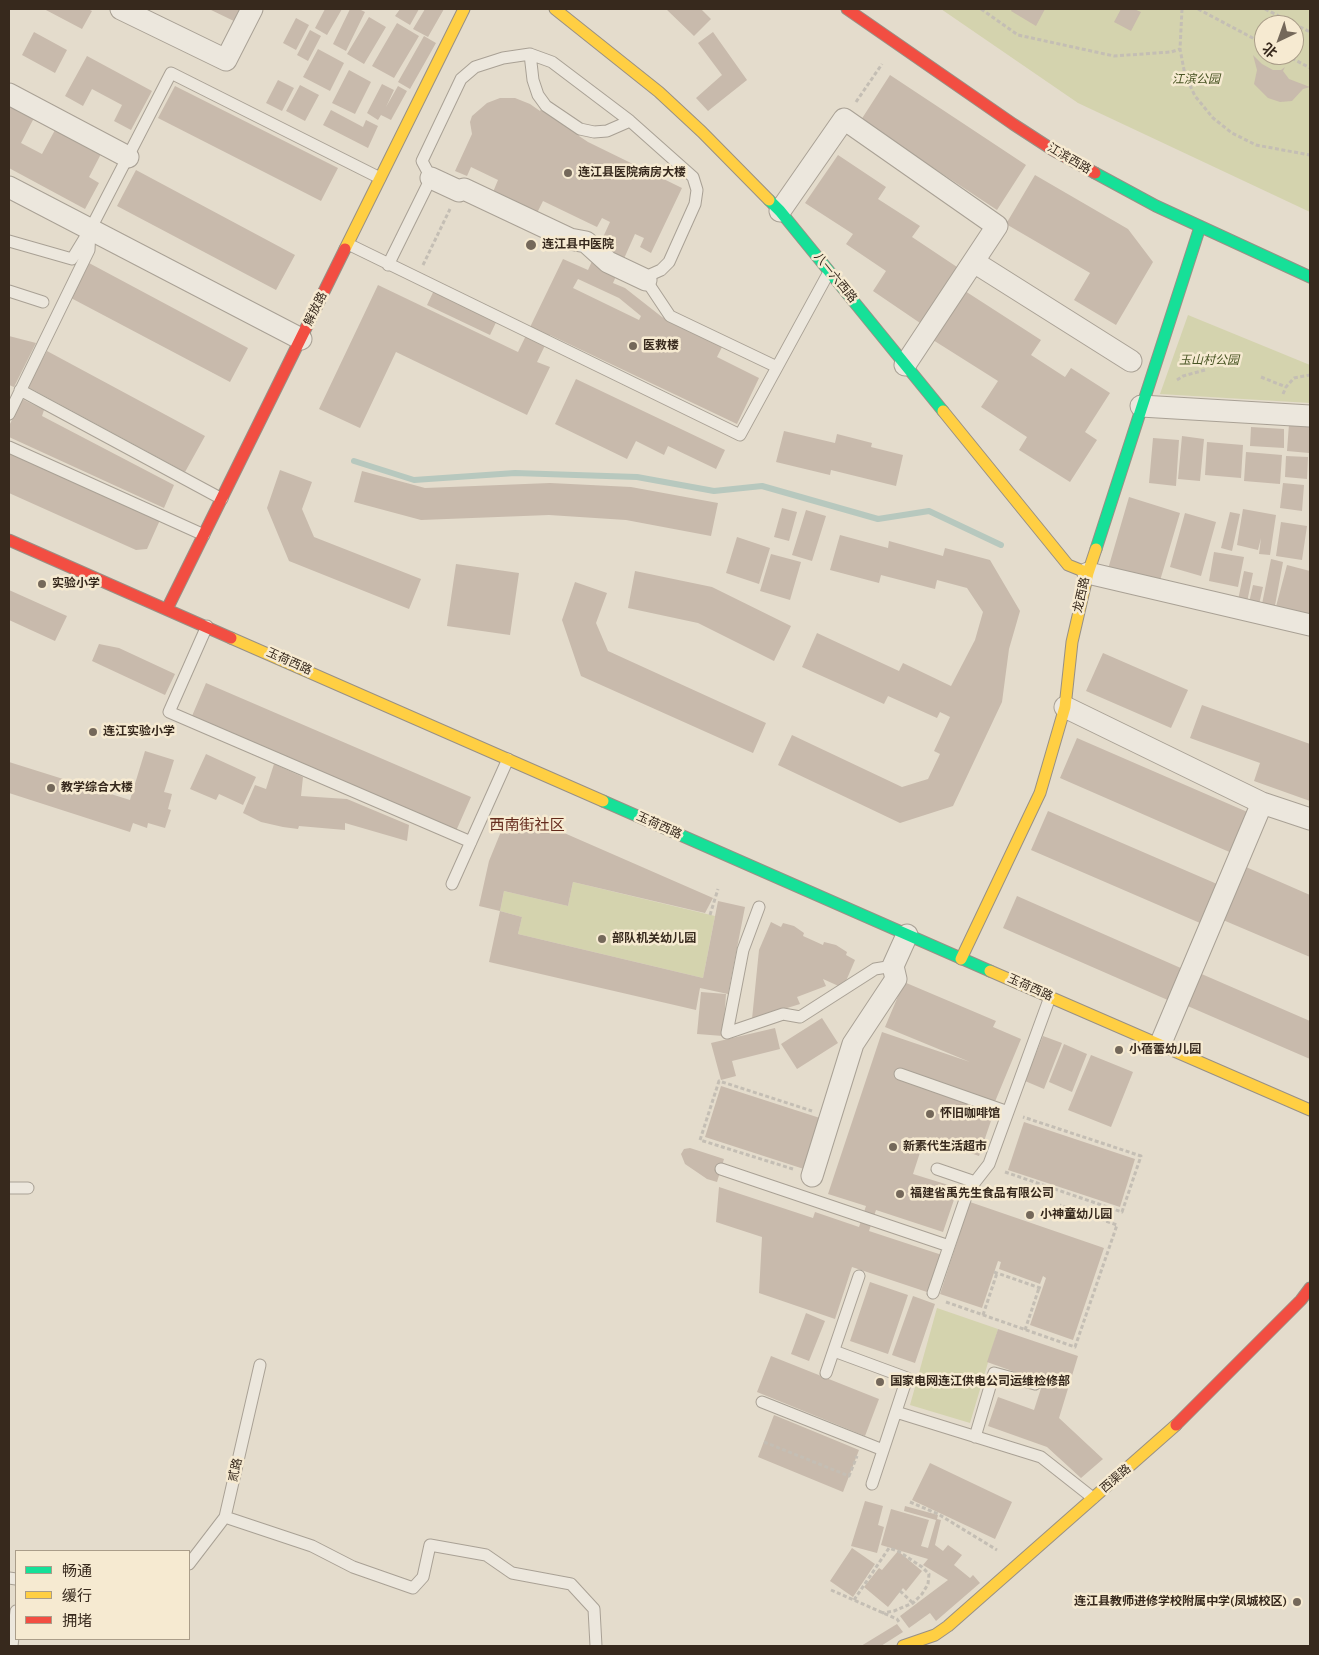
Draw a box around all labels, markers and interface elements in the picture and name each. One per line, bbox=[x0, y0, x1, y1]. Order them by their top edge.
north arrow bbox=[1254, 15, 1304, 65]
text: 北 bbox=[1258, 38, 1282, 63]
park label: 江滨公园 bbox=[1172, 73, 1220, 87]
street label: 江滨西路 bbox=[1045, 141, 1093, 177]
place label: 连江县医院病房大楼 bbox=[578, 166, 686, 180]
marker: 连江县医院病房大楼 bbox=[562, 167, 574, 179]
marker: 连江县中医院 bbox=[524, 238, 538, 252]
place label: 连江县中医院 bbox=[542, 238, 614, 252]
street label: 八一六西路 bbox=[811, 250, 859, 306]
street label: 解放路 bbox=[302, 290, 330, 328]
place label: 医救楼 bbox=[643, 339, 679, 353]
marker: 医救楼 bbox=[627, 340, 639, 352]
park label: 玉山村公园 bbox=[1179, 354, 1239, 368]
street label: 龙西路 bbox=[1071, 576, 1093, 614]
place label: 实验小学 bbox=[52, 577, 100, 591]
marker: 实验小学 bbox=[36, 578, 48, 590]
street label: 玉荷西路 bbox=[264, 646, 314, 678]
place label: 连江实验小学 bbox=[103, 725, 175, 739]
marker: 连江实验小学 bbox=[87, 726, 99, 738]
place label: 教学综合大楼 bbox=[61, 781, 133, 795]
marker: 教学综合大楼 bbox=[45, 782, 57, 794]
street label: 玉荷西路 bbox=[634, 810, 684, 842]
district label: 西南街社区 bbox=[490, 817, 564, 835]
place label: 部队机关幼儿园 bbox=[612, 932, 696, 946]
marker: 部队机关幼儿园 bbox=[596, 933, 608, 945]
street label: 玉荷西路 bbox=[1005, 972, 1055, 1004]
place label: 小蓓蕾幼儿园 bbox=[1129, 1043, 1201, 1057]
marker: 小蓓蕾幼儿园 bbox=[1113, 1044, 1125, 1056]
place label: 怀旧咖啡馆 bbox=[940, 1107, 1000, 1121]
marker: 怀旧咖啡馆 bbox=[924, 1108, 936, 1120]
place label: 新素代生活超市 bbox=[903, 1140, 987, 1154]
marker: 新素代生活超市 bbox=[887, 1141, 899, 1153]
place label: 福建省禹先生食品有限公司 bbox=[910, 1187, 1054, 1201]
marker: 福建省禹先生食品有限公司 bbox=[894, 1188, 906, 1200]
place label: 小神童幼儿园 bbox=[1040, 1208, 1112, 1222]
marker: 小神童幼儿园 bbox=[1024, 1209, 1036, 1221]
place label: 国家电网连江供电公司运维检修部 bbox=[890, 1375, 1070, 1389]
marker: 国家电网连江供电公司运维检修部 bbox=[874, 1376, 886, 1388]
street label: 贰路 bbox=[226, 1457, 246, 1483]
street label: 西渠路 bbox=[1098, 1462, 1134, 1496]
legend bbox=[15, 1550, 190, 1640]
text: 畅通 bbox=[62, 1560, 92, 1581]
text: 缓行 bbox=[62, 1585, 92, 1606]
place label: 连江县教师进修学校附属中学(凤城校区) bbox=[1074, 1595, 1287, 1609]
marker: 连江县教师进修学校附属中学(凤城校区) bbox=[1291, 1596, 1303, 1608]
text: 拥堵 bbox=[62, 1610, 92, 1631]

